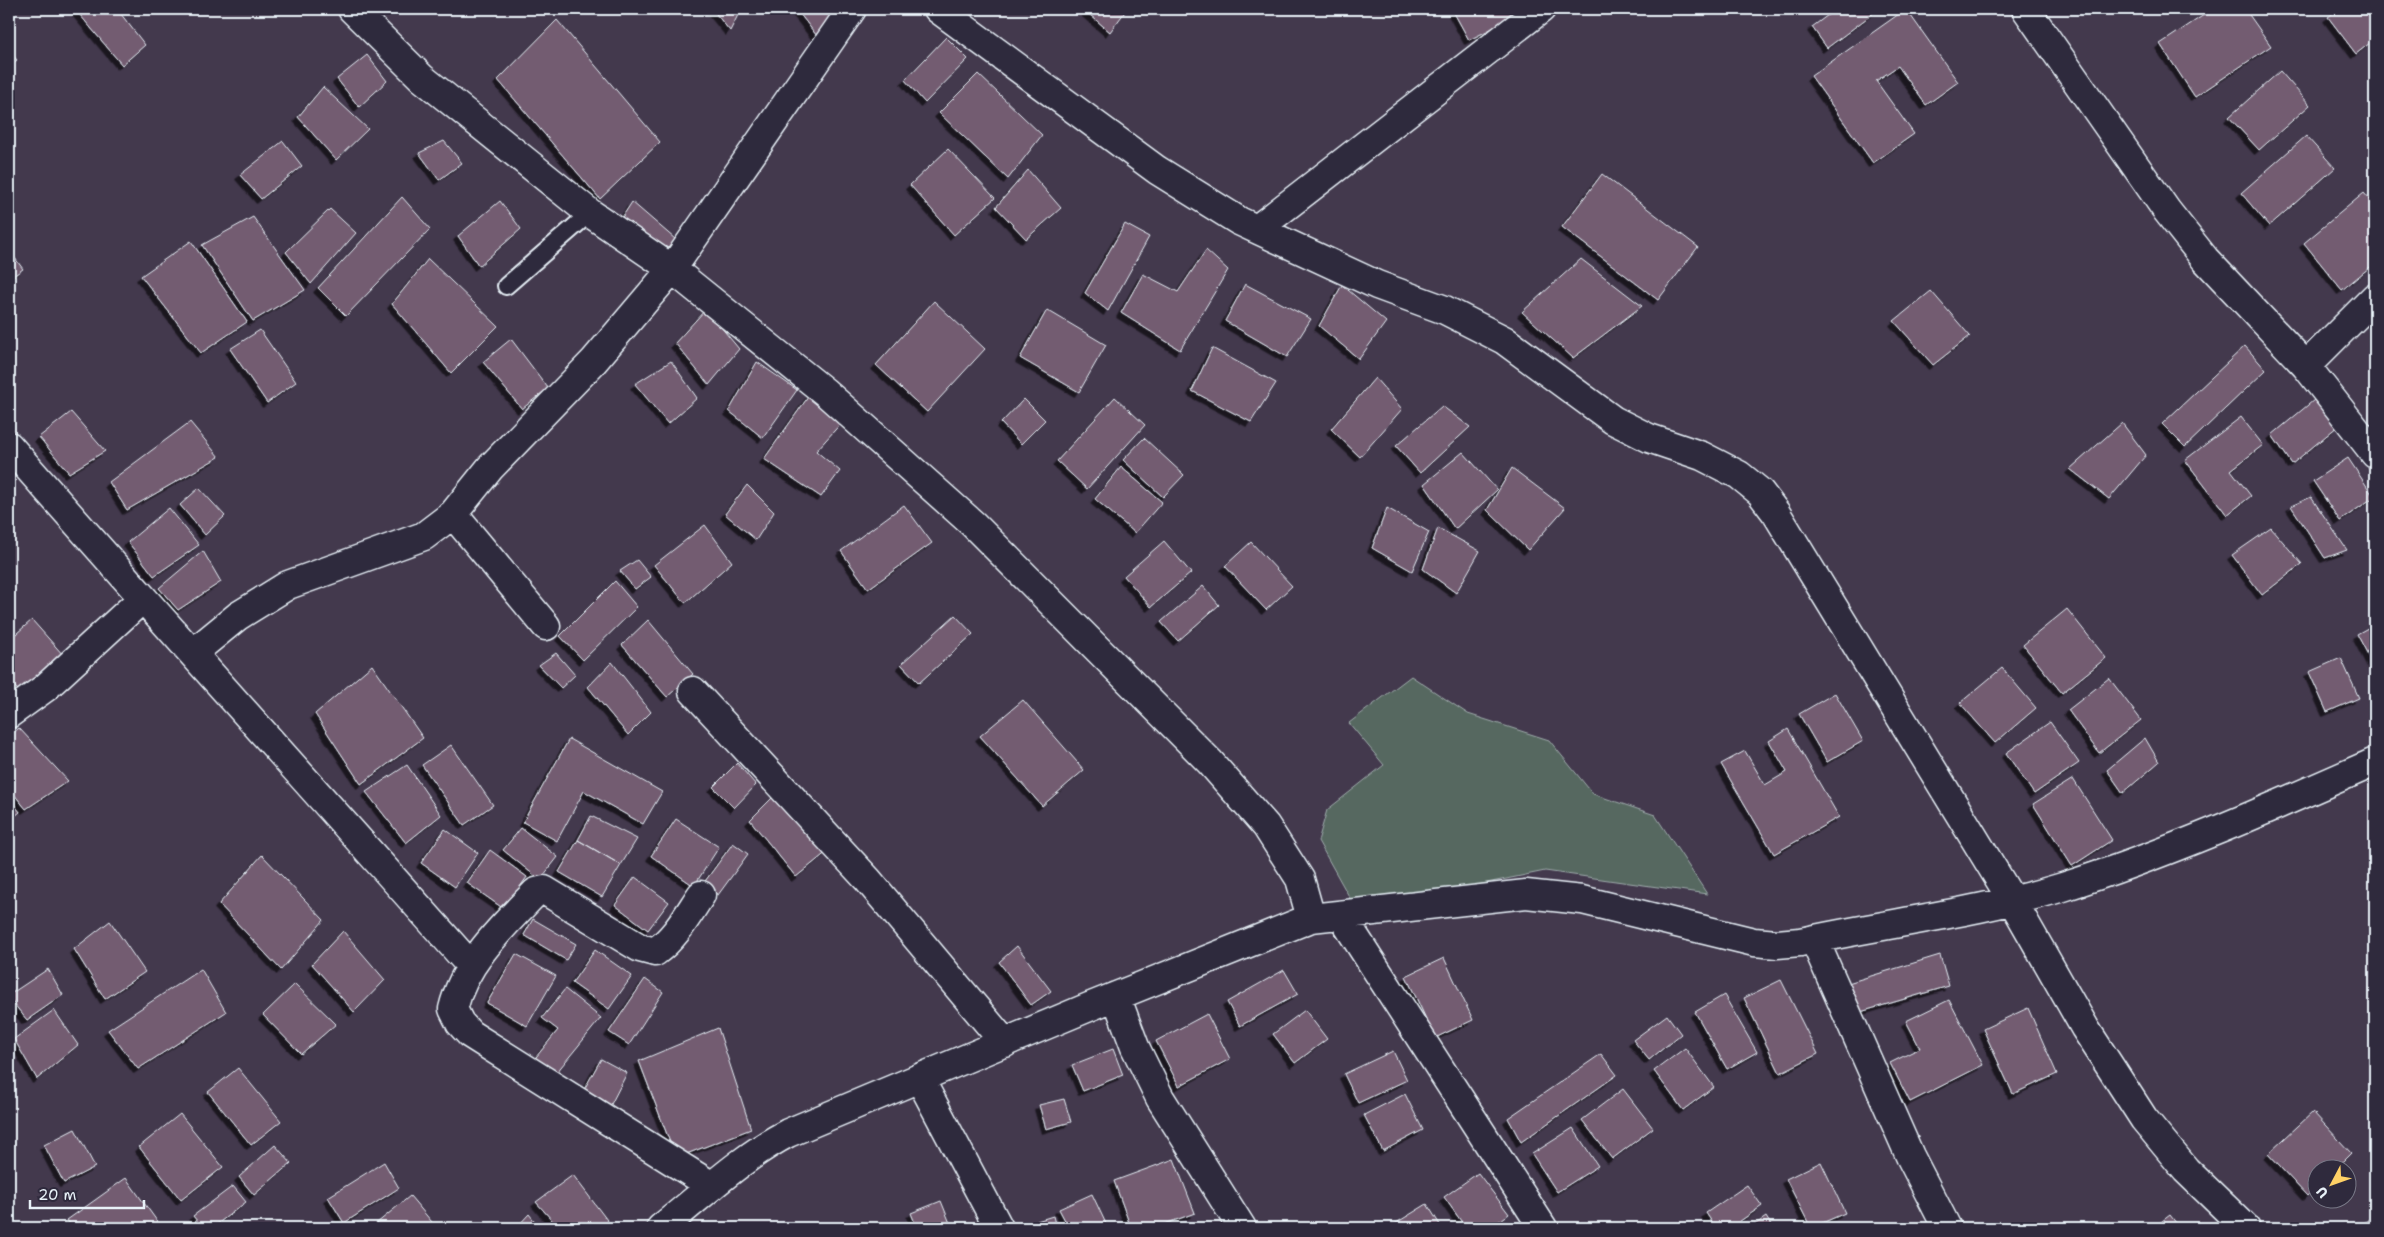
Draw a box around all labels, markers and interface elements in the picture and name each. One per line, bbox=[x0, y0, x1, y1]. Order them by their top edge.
north arrow bbox=[2306, 1160, 2356, 1210]
scale bar bbox=[30, 1177, 144, 1209]
text: U bbox=[2312, 1183, 2332, 1202]
text: 20 m bbox=[38, 1185, 77, 1205]

